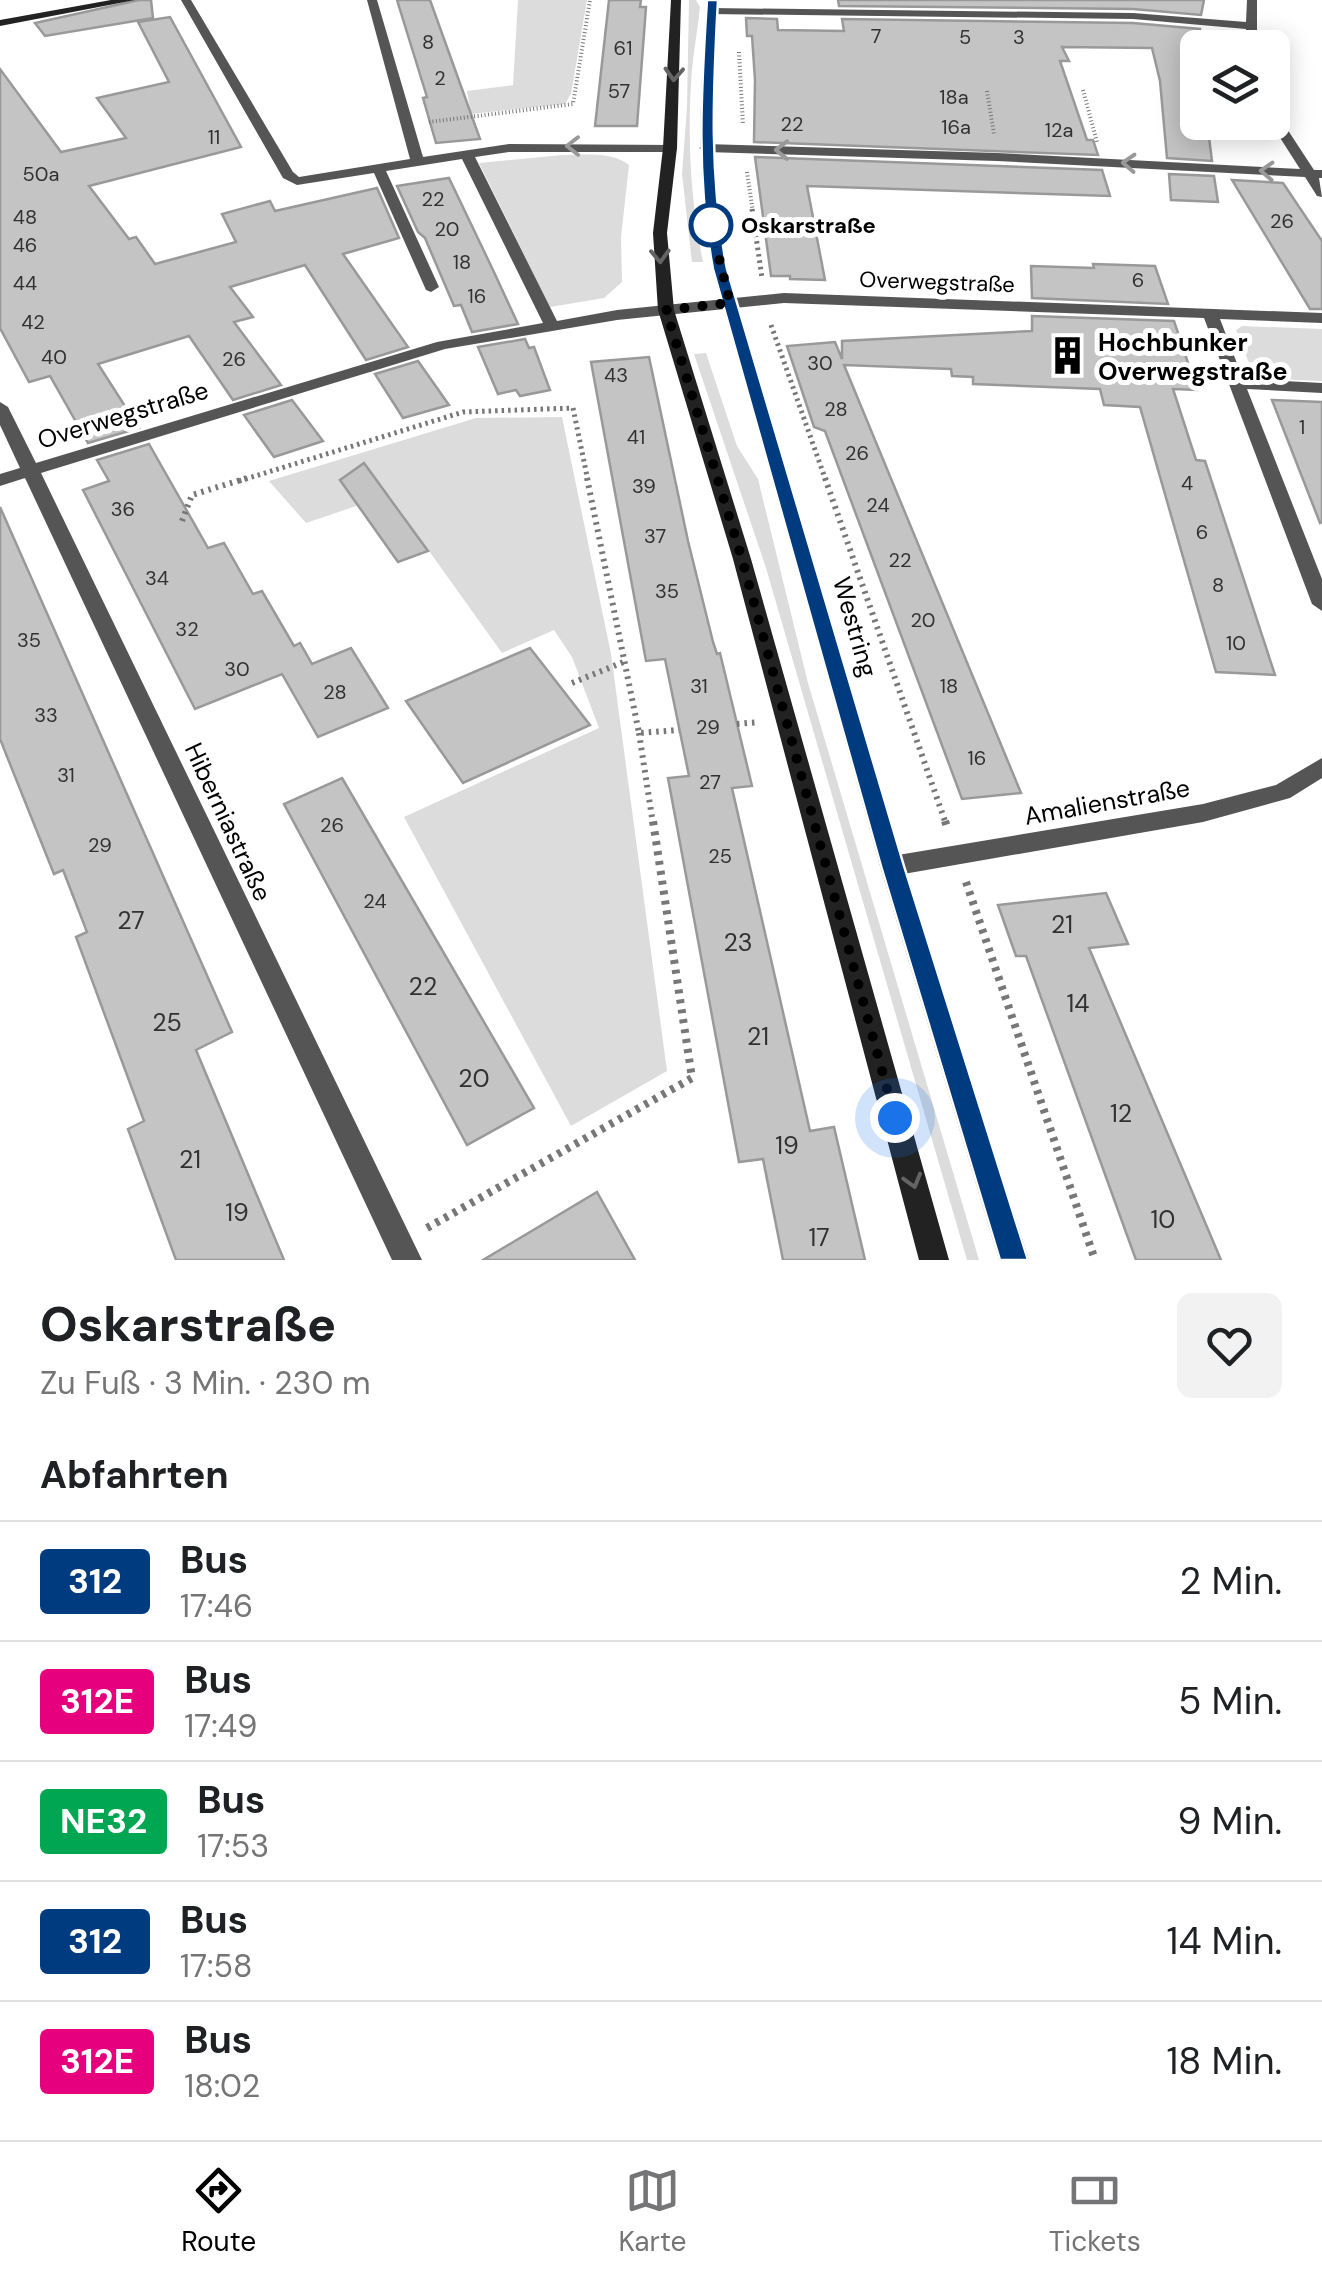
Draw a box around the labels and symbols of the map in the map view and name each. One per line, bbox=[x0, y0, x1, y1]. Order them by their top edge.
house number: 7 bbox=[871, 23, 881, 49]
house number: 5 bbox=[959, 24, 971, 50]
house number: 3 bbox=[1013, 24, 1025, 50]
house number: 8 bbox=[422, 29, 434, 55]
house number: 61 bbox=[614, 35, 632, 61]
house number: 2 bbox=[434, 65, 446, 91]
one-way arrow bbox=[664, 66, 685, 82]
house number: 57 bbox=[608, 78, 630, 104]
house number: 18a bbox=[939, 84, 969, 110]
house number: 22 bbox=[780, 111, 804, 137]
house number: 16a bbox=[941, 114, 971, 140]
house number: 12a bbox=[1045, 117, 1073, 143]
house number: 11 bbox=[208, 124, 220, 150]
one-way arrow bbox=[564, 135, 580, 157]
one-way arrow bbox=[773, 140, 789, 161]
one-way arrow bbox=[1120, 153, 1136, 174]
one-way arrow bbox=[1258, 160, 1274, 182]
house number: 50a bbox=[23, 161, 59, 187]
house number: 22 bbox=[421, 186, 445, 212]
house number: 48 bbox=[13, 204, 37, 230]
marker: Oskarstraße bbox=[690, 204, 732, 246]
house number: 26 bbox=[1270, 208, 1294, 234]
place label: Oskarstraße bbox=[741, 211, 876, 240]
house number: 20 bbox=[435, 216, 460, 242]
house number: 46 bbox=[13, 232, 37, 258]
one-way arrow bbox=[650, 248, 671, 264]
house number: 18 bbox=[453, 249, 471, 275]
street label: Overwegstraße bbox=[859, 265, 1015, 299]
house number: 6 bbox=[1132, 267, 1144, 293]
house number: 44 bbox=[13, 270, 37, 296]
house number: 16 bbox=[468, 283, 486, 309]
house number: 42 bbox=[21, 309, 45, 335]
place label: Hochbunker Overwegstraße bbox=[1098, 326, 1287, 388]
building icon: Hochbunker Overwegstraße bbox=[1047, 335, 1089, 377]
house number: 40 bbox=[41, 344, 67, 370]
house number: 26 bbox=[222, 346, 246, 372]
house number: 30 bbox=[807, 350, 833, 376]
house number: 43 bbox=[604, 362, 628, 388]
street label: Overwegstraße bbox=[34, 373, 212, 457]
house number: 28 bbox=[824, 396, 848, 422]
house number: 1 bbox=[1299, 414, 1305, 440]
house number: 41 bbox=[627, 424, 645, 450]
house number: 26 bbox=[845, 440, 869, 466]
house number: 4 bbox=[1181, 470, 1193, 496]
house number: 39 bbox=[632, 473, 656, 499]
house number: 24 bbox=[866, 492, 890, 518]
house number: 36 bbox=[111, 496, 135, 522]
house number: 6 bbox=[1196, 519, 1208, 545]
house number: 37 bbox=[644, 523, 666, 549]
house number: 22 bbox=[888, 547, 912, 573]
house number: 34 bbox=[145, 565, 169, 591]
house number: 8 bbox=[1212, 572, 1224, 598]
street label: Westring bbox=[825, 573, 885, 681]
house number: 35 bbox=[655, 578, 679, 604]
house number: 20 bbox=[911, 607, 936, 633]
house number: 32 bbox=[175, 616, 199, 642]
house number: 35 bbox=[17, 627, 41, 653]
house number: 10 bbox=[1226, 630, 1246, 656]
house number: 30 bbox=[224, 656, 250, 682]
house number: 31 bbox=[690, 673, 708, 699]
house number: 18 bbox=[940, 673, 958, 699]
house number: 28 bbox=[323, 679, 347, 705]
house number: 33 bbox=[34, 702, 58, 728]
house number: 29 bbox=[696, 714, 720, 740]
street label: Hiberniastraße bbox=[177, 737, 279, 907]
house number: 16 bbox=[968, 745, 986, 771]
house number: 31 bbox=[57, 762, 75, 788]
house number: 27 bbox=[699, 769, 721, 795]
street label: Amalienstraße bbox=[1022, 771, 1192, 833]
house number: 26 bbox=[320, 812, 344, 838]
house number: 29 bbox=[88, 832, 112, 858]
house number: 25 bbox=[708, 843, 732, 869]
house number: 24 bbox=[363, 888, 387, 914]
house number: 27 bbox=[117, 904, 145, 937]
house number: 21 bbox=[1051, 908, 1073, 941]
house number: 23 bbox=[723, 926, 753, 959]
house number: 22 bbox=[409, 970, 437, 1003]
house number: 14 bbox=[1067, 987, 1089, 1020]
house number: 25 bbox=[152, 1006, 182, 1039]
house number: 21 bbox=[747, 1020, 769, 1053]
house number: 20 bbox=[458, 1062, 490, 1095]
your location bbox=[870, 1093, 920, 1143]
house number: 12 bbox=[1110, 1097, 1132, 1130]
house number: 19 bbox=[775, 1129, 799, 1162]
house number: 21 bbox=[179, 1143, 201, 1176]
one-way arrow bbox=[901, 1172, 922, 1189]
house number: 19 bbox=[225, 1196, 249, 1229]
house number: 10 bbox=[1151, 1203, 1175, 1236]
house number: 17 bbox=[808, 1221, 830, 1254]

